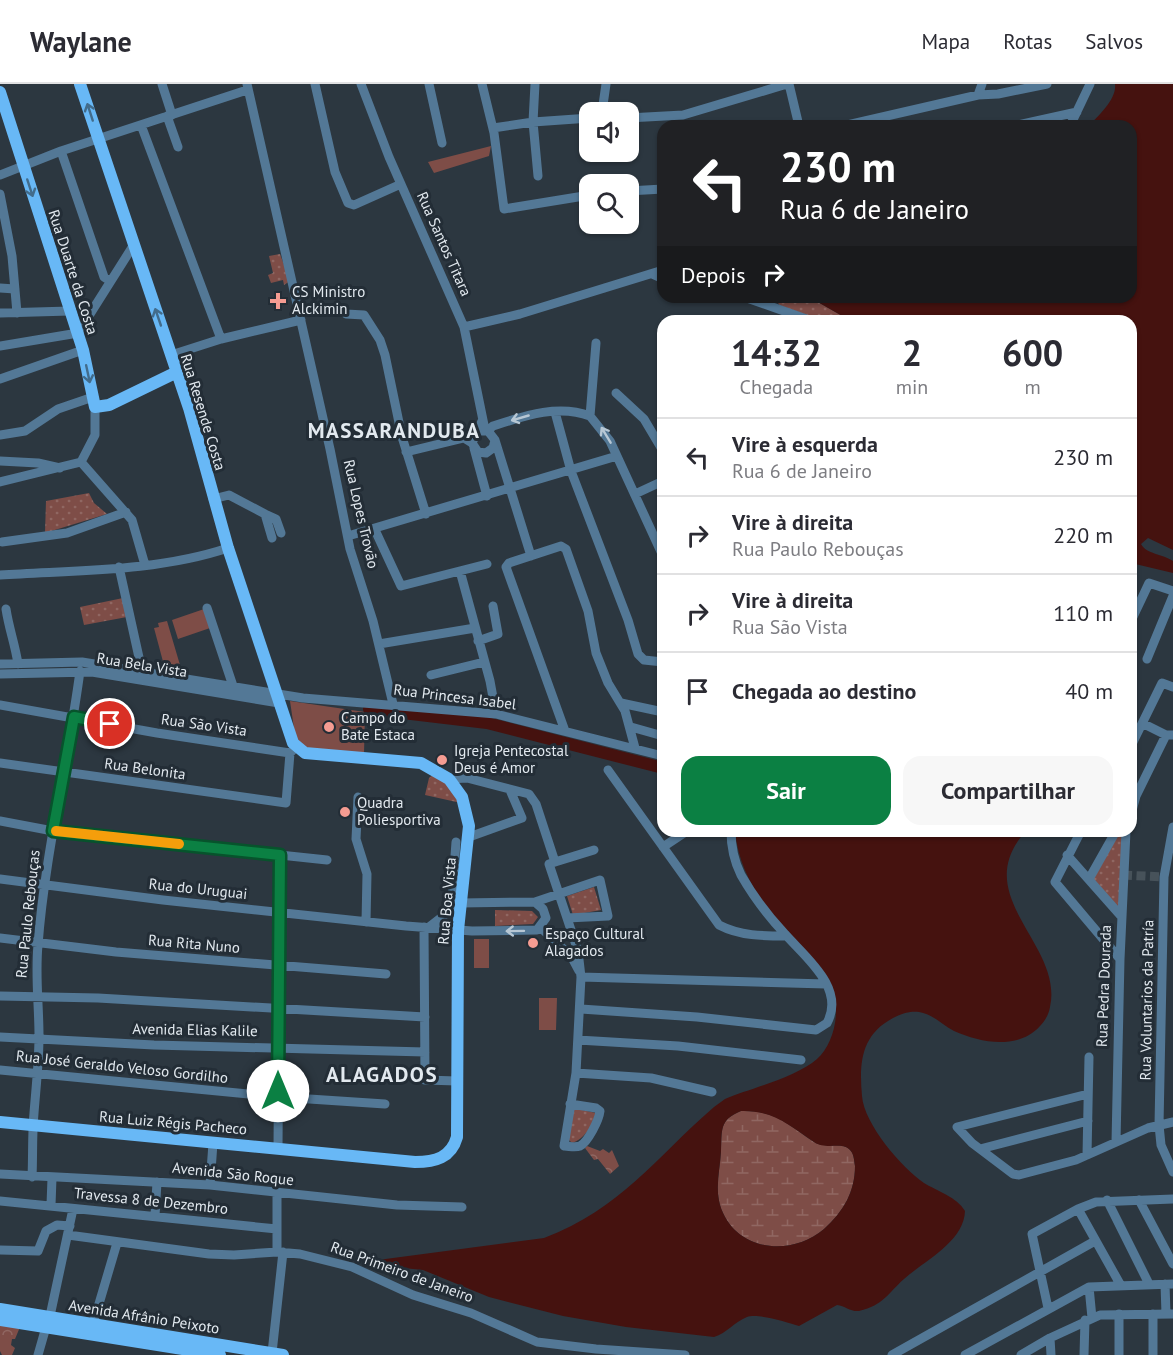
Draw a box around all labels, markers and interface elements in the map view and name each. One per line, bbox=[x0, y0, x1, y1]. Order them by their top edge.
text: Waylane bbox=[30, 23, 132, 60]
text: Mapa bbox=[921, 28, 970, 55]
text: Rotas bbox=[1003, 28, 1052, 55]
text: Salvos bbox=[1085, 28, 1143, 55]
map controls bbox=[579, 102, 639, 234]
button: sound bbox=[579, 102, 639, 162]
one-way arrow bbox=[83, 103, 94, 122]
text: 230 m bbox=[780, 139, 896, 194]
icon: left bbox=[681, 144, 759, 222]
button: search bbox=[579, 174, 639, 234]
one-way arrow bbox=[26, 178, 37, 197]
street label: Rua Santos Titara bbox=[413, 189, 476, 299]
text: Rua 6 de Janeiro bbox=[780, 192, 969, 226]
street label: Rua Duarte da Costa bbox=[44, 207, 103, 337]
icon: right bbox=[757, 258, 790, 291]
text: Depois bbox=[681, 261, 745, 289]
place label: CS Ministro Alckimin bbox=[292, 282, 365, 318]
marker: CS Ministro Alckimin bbox=[269, 292, 287, 310]
one-way arrow bbox=[151, 308, 162, 327]
text: 14:32 bbox=[731, 329, 822, 376]
text: 2 bbox=[902, 329, 922, 376]
text: 600 bbox=[1002, 329, 1063, 376]
street label: Rua Resende Costa bbox=[177, 351, 230, 472]
one-way arrow bbox=[83, 364, 95, 383]
text: Chegada bbox=[740, 374, 813, 400]
text: min bbox=[896, 374, 928, 400]
text: m bbox=[1025, 374, 1041, 400]
one-way arrow bbox=[511, 413, 530, 424]
district label: MASSARANDUBA bbox=[308, 417, 480, 444]
one-way arrow bbox=[599, 427, 611, 444]
text: Vire à esquerda bbox=[732, 430, 878, 458]
icon: left bbox=[681, 441, 714, 474]
text: 230 m bbox=[1053, 443, 1113, 471]
street label: Rua Lopes Trovão bbox=[340, 458, 383, 570]
text: Rua 6 de Janeiro bbox=[732, 458, 872, 484]
text: Vire à direita bbox=[732, 508, 853, 536]
icon: right bbox=[681, 519, 714, 552]
text: 220 m bbox=[1053, 521, 1113, 549]
text: Rua Paulo Rebouças bbox=[732, 536, 904, 562]
text: Vire à direita bbox=[732, 586, 853, 614]
icon: right bbox=[681, 597, 714, 630]
text: 110 m bbox=[1053, 599, 1113, 627]
text: Rua São Vista bbox=[732, 614, 848, 640]
street label: Rua Bela Vista bbox=[95, 648, 189, 681]
icon: arrive bbox=[681, 675, 714, 708]
text: Chegada ao destino bbox=[732, 677, 916, 705]
text: 40 m bbox=[1065, 677, 1113, 705]
street label: Rua Princesa Isabel bbox=[393, 680, 518, 714]
pin bbox=[84, 698, 135, 749]
icon: arrive bbox=[93, 707, 126, 740]
place label: Campo do Bate Estaca bbox=[341, 708, 415, 744]
street label: Rua São Vista bbox=[160, 709, 248, 740]
marker: Campo do Bate Estaca bbox=[322, 720, 336, 734]
place label: Igreja Pentecostal Deus é Amor bbox=[454, 741, 569, 777]
street label: Rua Belonita bbox=[103, 753, 187, 784]
marker: Igreja Pentecostal Deus é Amor bbox=[435, 753, 449, 767]
button: Sair bbox=[681, 756, 891, 825]
button: Compartilhar bbox=[903, 756, 1113, 825]
place label: Quadra Poliesportiva bbox=[357, 793, 441, 829]
marker: Quadra Poliesportiva bbox=[338, 805, 352, 819]
street label: Rua Paulo Rebouças bbox=[11, 849, 44, 979]
street label: Rua Boa Vista bbox=[433, 857, 460, 945]
street label: Rua do Uruguai bbox=[148, 874, 248, 903]
street label: Rua Voluntarios da Patría bbox=[1136, 919, 1157, 1080]
place label: Espaço Cultural Alagados bbox=[545, 924, 645, 960]
one-way arrow bbox=[506, 925, 526, 937]
street label: Rua Pedra Dourada bbox=[1092, 925, 1115, 1047]
street label: Rua Rita Nuno bbox=[147, 930, 241, 957]
marker: Espaço Cultural Alagados bbox=[526, 936, 540, 950]
street label: Avenida Elias Kalile bbox=[132, 1019, 258, 1040]
street label: Rua José Geraldo Veloso Gordilho bbox=[15, 1046, 229, 1087]
position arrow bbox=[246, 1059, 310, 1123]
district label: ALAGADOS bbox=[326, 1061, 438, 1088]
street label: Rua Luiz Régis Pacheco bbox=[98, 1107, 248, 1138]
street label: Avenida São Roque bbox=[171, 1158, 295, 1189]
street label: Travessa 8 de Dezembro bbox=[73, 1183, 229, 1218]
street label: Rua Primeiro de Janeiro bbox=[328, 1237, 476, 1306]
street label: Avenida Afrânio Peixoto bbox=[67, 1295, 221, 1338]

